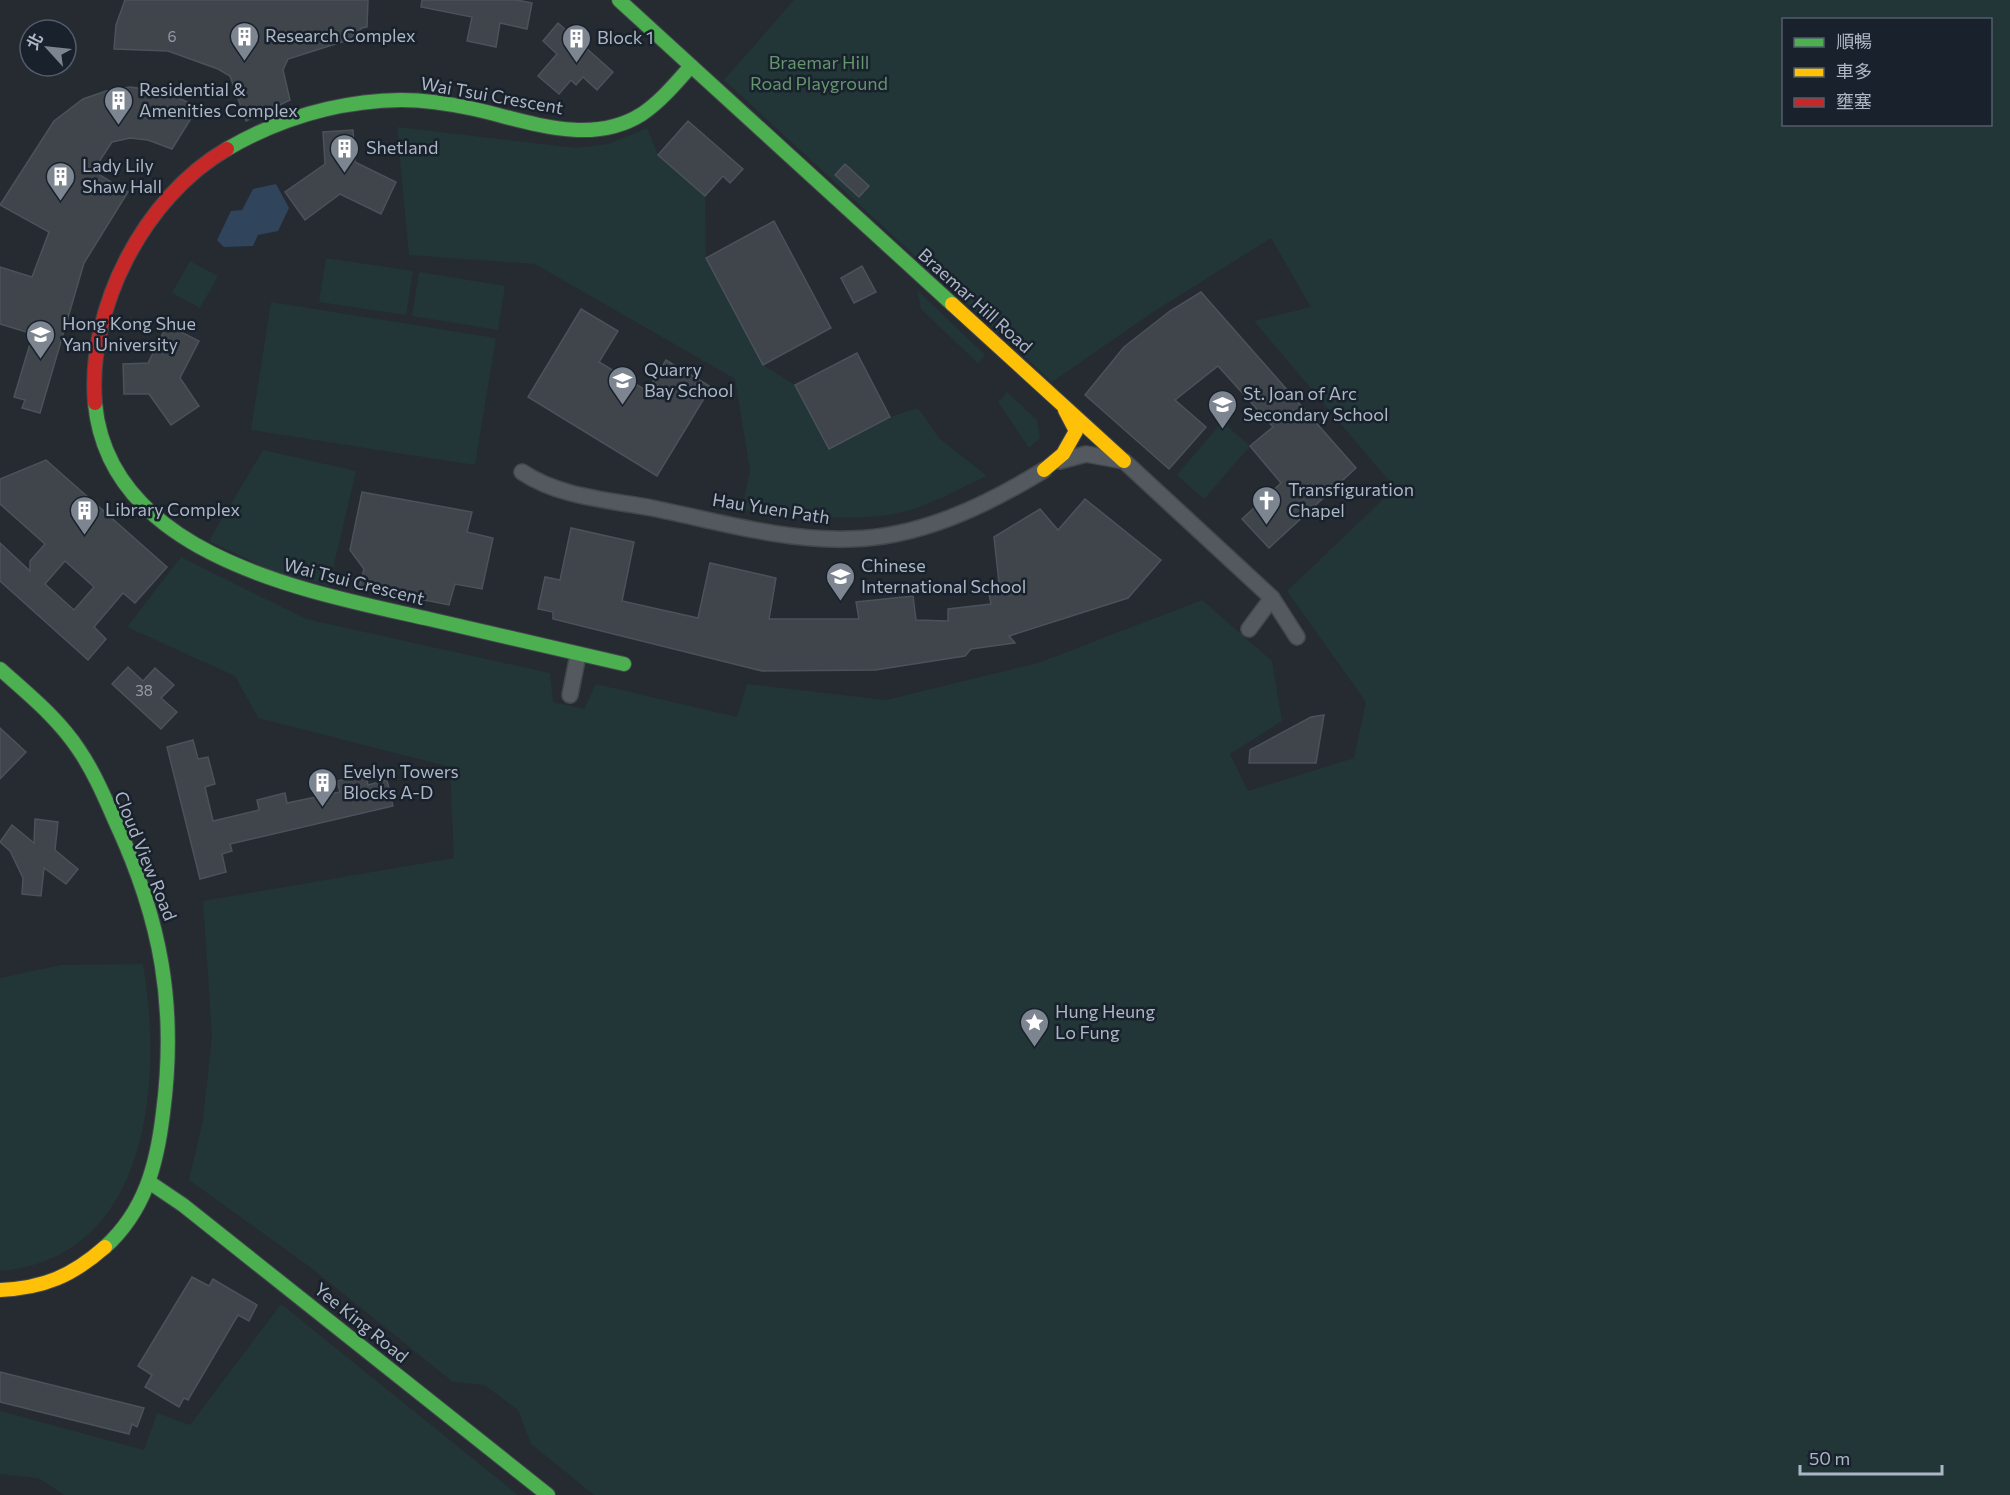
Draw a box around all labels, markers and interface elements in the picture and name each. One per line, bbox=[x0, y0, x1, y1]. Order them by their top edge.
north arrow bbox=[18, 18, 78, 78]
legend bbox=[1782, 18, 1992, 126]
building icon: Research Complex bbox=[228, 20, 260, 62]
building icon: Block 1 bbox=[560, 22, 592, 64]
place label: Research Complex bbox=[265, 24, 416, 46]
place label: Block 1 bbox=[597, 26, 654, 48]
house number: 6 bbox=[167, 27, 177, 45]
text: 北 bbox=[22, 30, 46, 52]
text: 順暢 bbox=[1836, 30, 1872, 52]
park label: Braemar Hill Road Playground bbox=[750, 51, 888, 94]
text: 車多 bbox=[1836, 60, 1872, 82]
street label: Wai Tsui Crescent bbox=[419, 72, 565, 118]
place label: Residential & Amenities Complex bbox=[139, 78, 298, 121]
building icon: Residential & Amenities Complex bbox=[102, 84, 134, 126]
text: 壅塞 bbox=[1836, 90, 1872, 112]
building icon: Shetland bbox=[329, 132, 361, 174]
place label: Shetland bbox=[366, 136, 438, 158]
place label: Lady Lily Shaw Hall bbox=[82, 154, 162, 197]
building icon: Lady Lily Shaw Hall bbox=[45, 160, 77, 202]
street label: Braemar Hill Road bbox=[914, 243, 1037, 357]
place label: Hong Kong Shue Yan University bbox=[62, 312, 196, 355]
school or university icon: Hong Kong Shue Yan University bbox=[25, 318, 57, 360]
place label: Quarry Bay School bbox=[644, 358, 733, 401]
school or university icon: Quarry Bay School bbox=[607, 364, 639, 406]
place label: St. Joan of Arc Secondary School bbox=[1243, 382, 1389, 425]
school or university icon: St. Joan of Arc Secondary School bbox=[1206, 388, 1238, 430]
place label: Transfiguration Chapel bbox=[1288, 478, 1414, 521]
church icon: Transfiguration Chapel bbox=[1251, 484, 1283, 526]
street label: Hau Yuen Path bbox=[711, 488, 832, 528]
building icon: Library Complex bbox=[68, 494, 100, 536]
place label: Library Complex bbox=[105, 498, 240, 520]
street label: Wai Tsui Crescent bbox=[282, 553, 427, 609]
place label: Chinese International School bbox=[861, 554, 1026, 597]
school or university icon: Chinese International School bbox=[824, 560, 856, 602]
house number: 38 bbox=[135, 681, 153, 699]
place label: Evelyn Towers Blocks A-D bbox=[343, 760, 459, 803]
building icon: Evelyn Towers Blocks A-D bbox=[306, 766, 338, 808]
street label: Cloud View Road bbox=[110, 788, 182, 924]
place label: Hung Heung Lo Fung bbox=[1055, 1000, 1155, 1043]
place icon: Hung Heung Lo Fung bbox=[1018, 1006, 1050, 1048]
street label: Yee King Road bbox=[310, 1278, 413, 1367]
scale bar bbox=[1800, 1438, 1942, 1476]
text: 50 m bbox=[1809, 1447, 1850, 1469]

